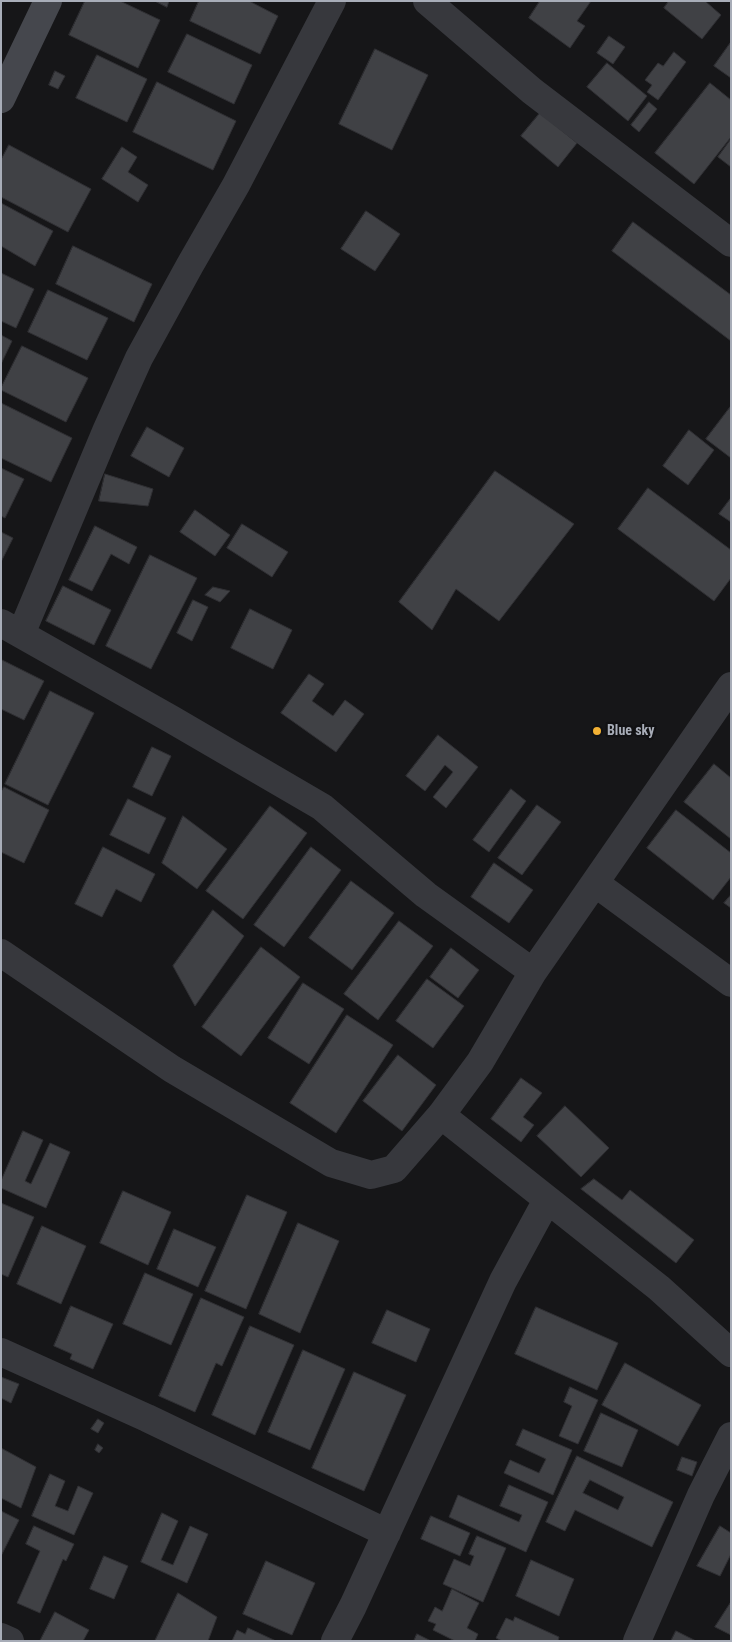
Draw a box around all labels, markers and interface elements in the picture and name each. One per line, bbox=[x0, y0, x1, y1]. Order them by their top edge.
place label: Blue sky bbox=[607, 723, 654, 739]
marker: Blue sky bbox=[591, 725, 603, 737]

